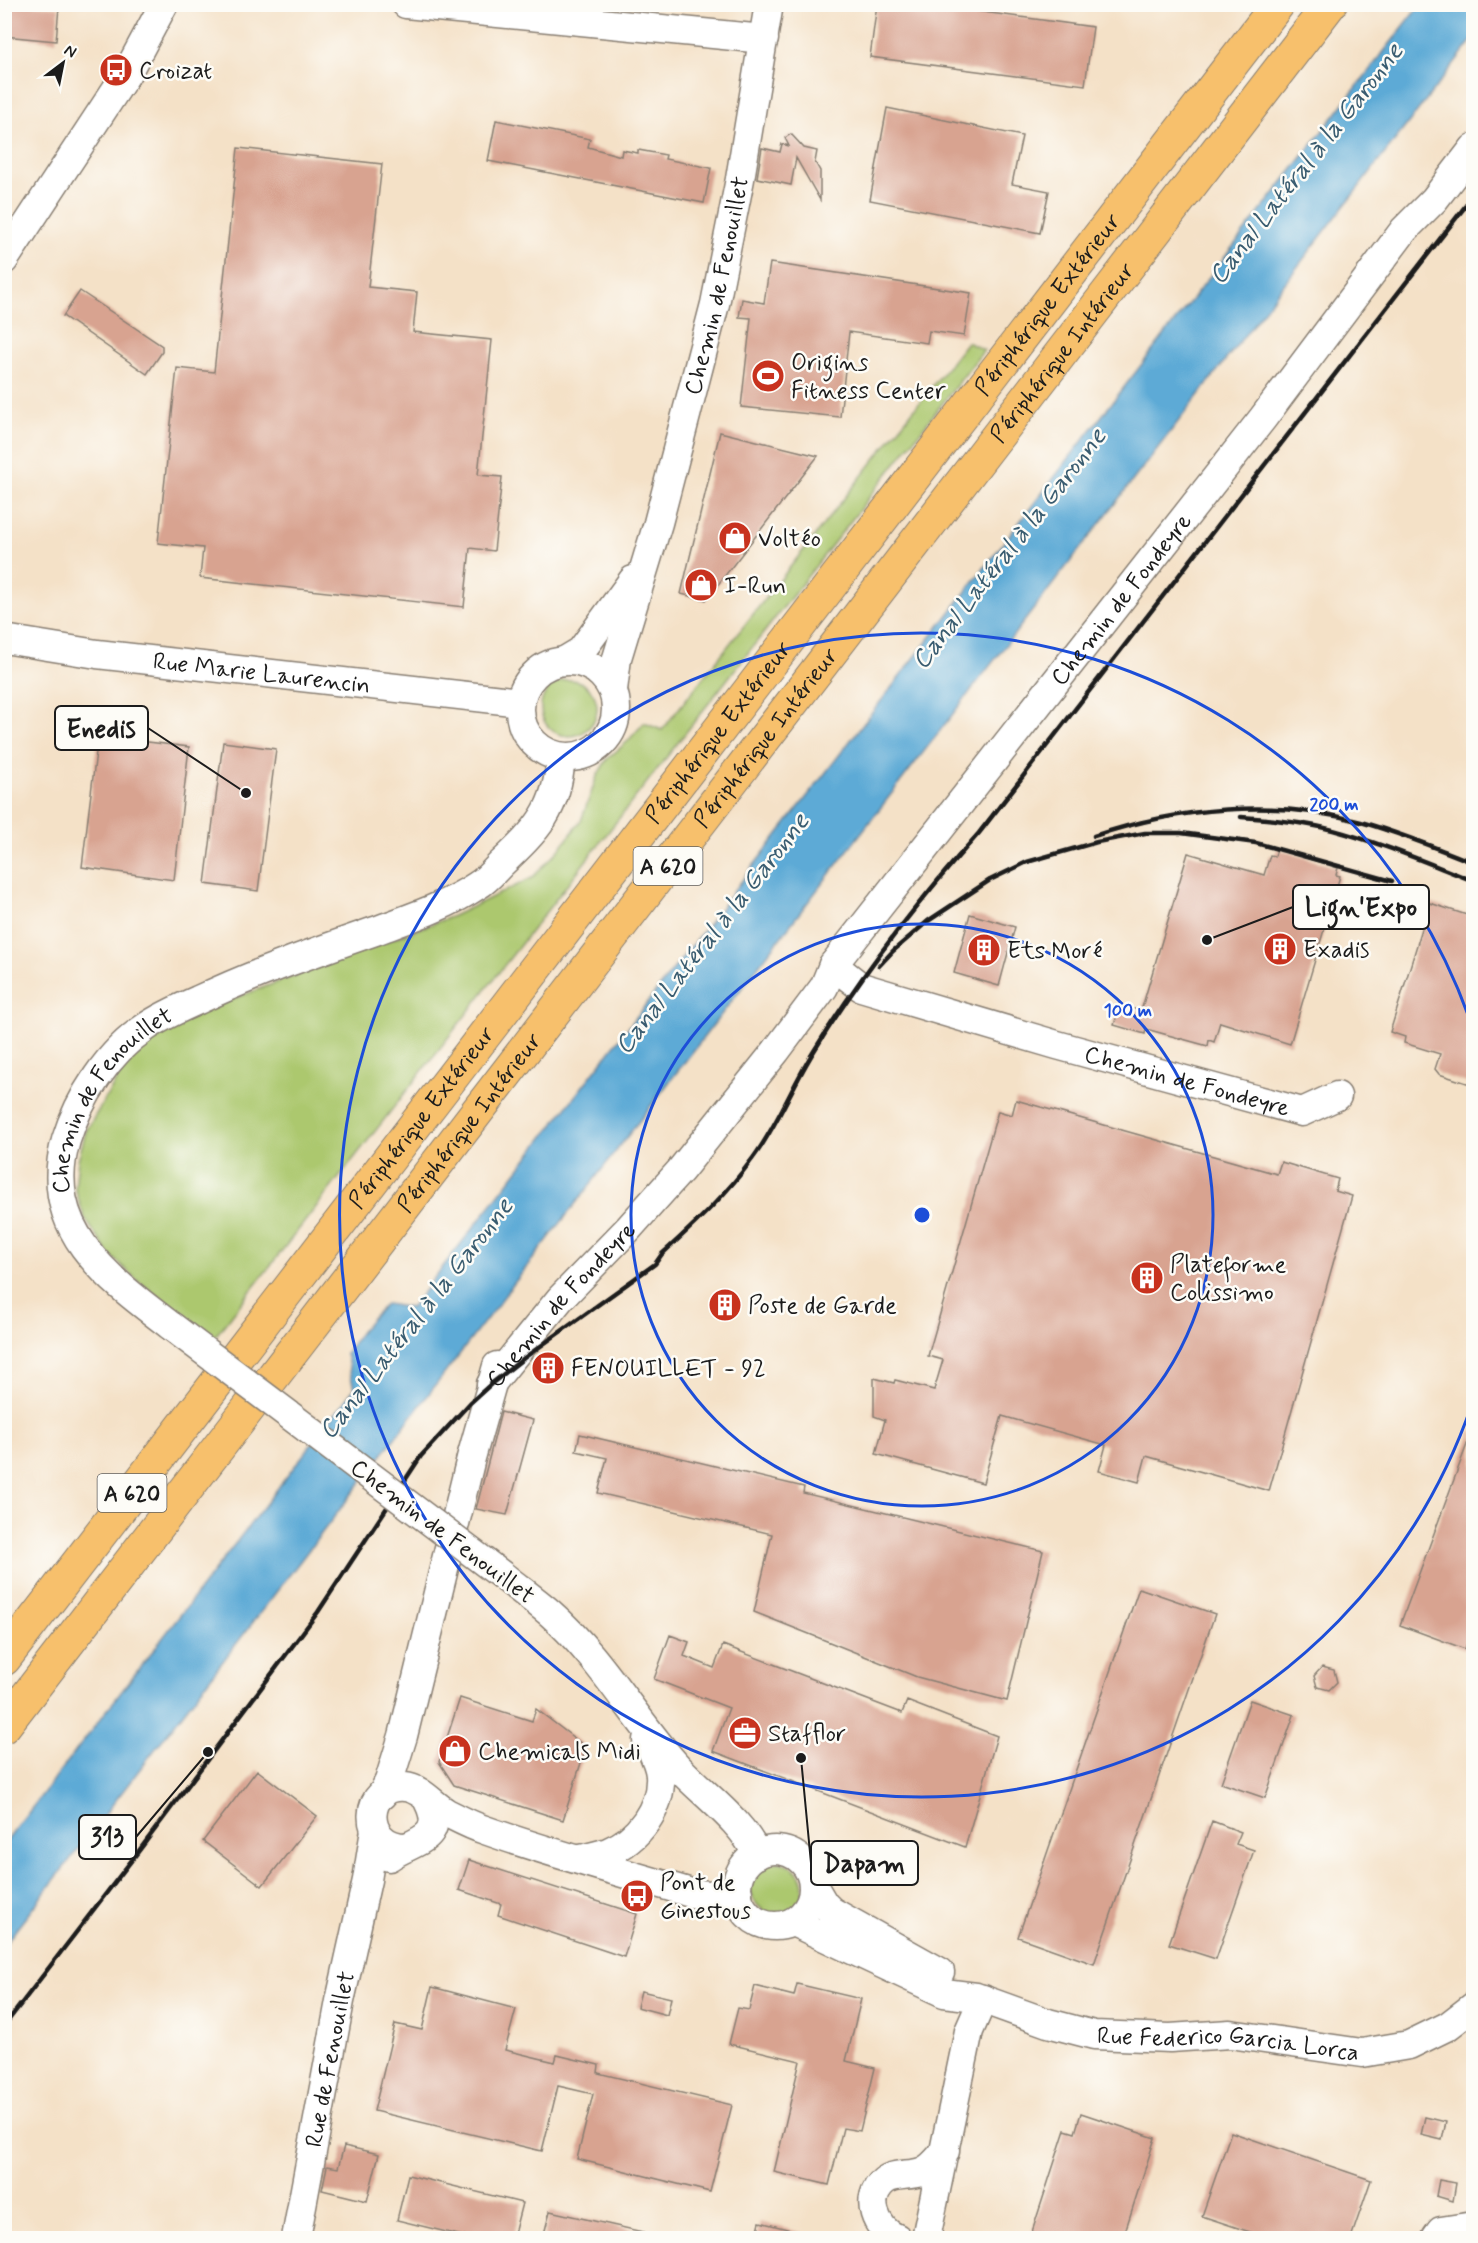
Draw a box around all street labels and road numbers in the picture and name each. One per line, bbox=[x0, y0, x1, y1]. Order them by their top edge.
street label: Chemin de Fenouillet bbox=[678, 174, 757, 399]
street label: Périphérique Extérieur bbox=[968, 207, 1129, 403]
street label: Périphérique Intérieur bbox=[984, 256, 1143, 450]
street label: Chemin de Fondeyre bbox=[1044, 507, 1199, 693]
street label: Périphérique Extérieur bbox=[639, 635, 799, 831]
street label: Périphérique Intérieur bbox=[687, 641, 846, 835]
street label: Rue Marie Laurencin bbox=[151, 646, 372, 702]
road number: A 620 bbox=[634, 847, 702, 885]
street label: Chemin de Fenouillet bbox=[46, 1000, 178, 1195]
street label: Périphérique Extérieur bbox=[342, 1020, 503, 1216]
street label: Périphérique Intérieur bbox=[391, 1027, 550, 1220]
street label: Chemin de Fondeyre bbox=[1081, 1039, 1293, 1125]
street label: Chemin de Fondeyre bbox=[480, 1216, 643, 1395]
street label: Chemin de Fenouillet bbox=[344, 1453, 541, 1612]
road number: A 620 bbox=[98, 1474, 166, 1512]
street label: Rue de Fenouillet bbox=[299, 1968, 363, 2150]
street label: Rue Federico Garcia Lorca bbox=[1096, 2020, 1361, 2069]

